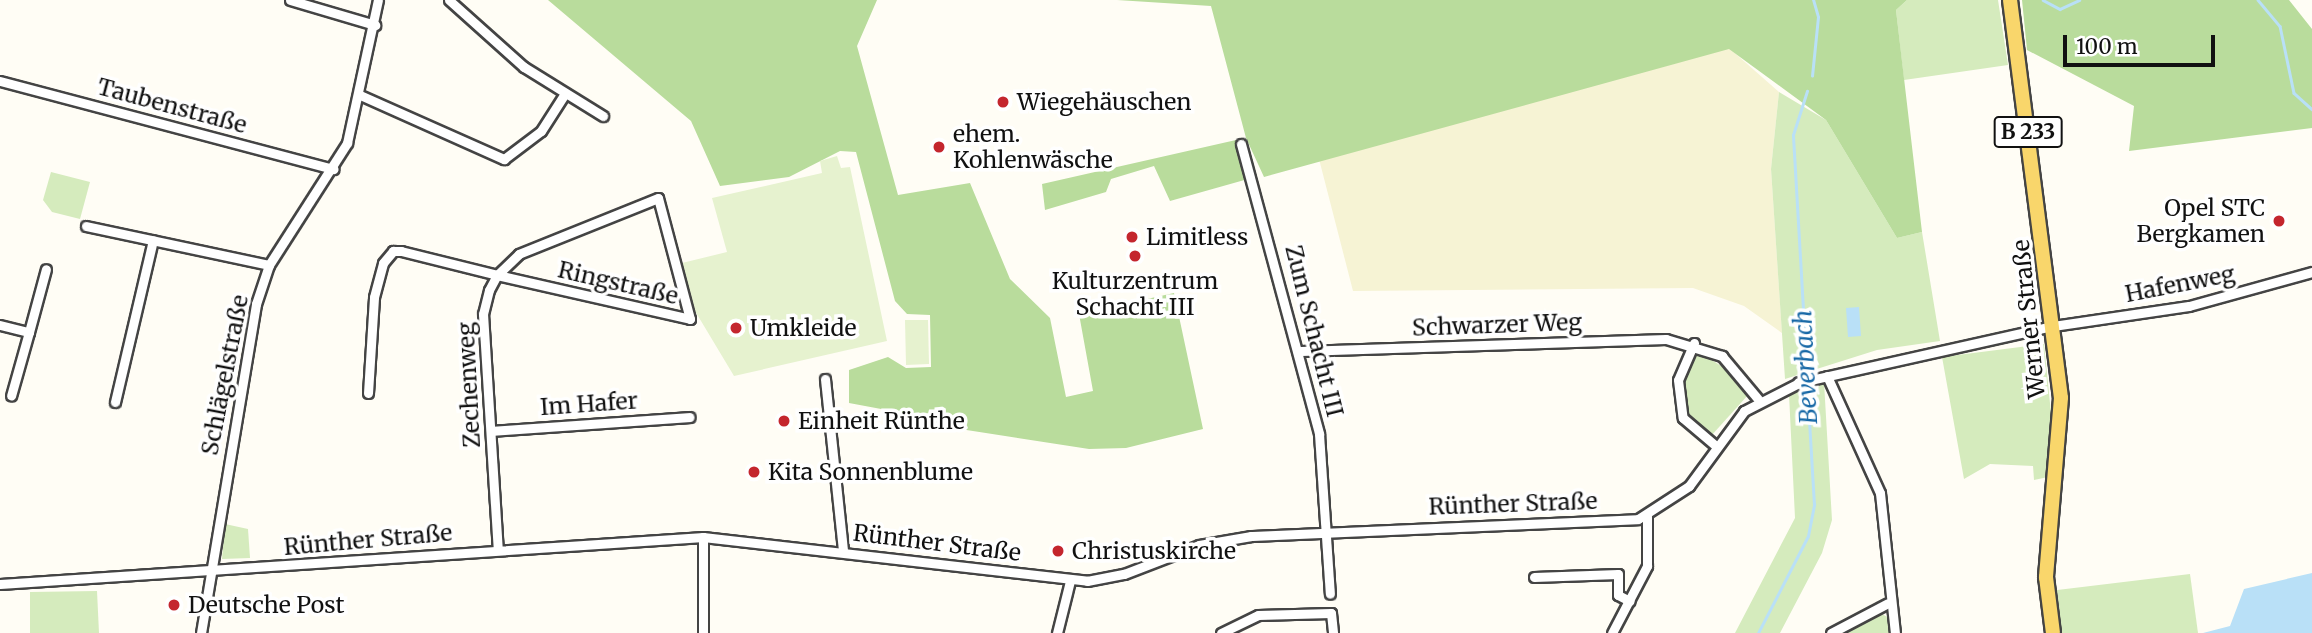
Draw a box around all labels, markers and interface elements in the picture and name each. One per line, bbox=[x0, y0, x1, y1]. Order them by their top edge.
scale bar bbox=[2067, 21, 2219, 65]
text: 100 m bbox=[2076, 33, 2138, 60]
street label: Taubenstraße bbox=[94, 73, 250, 139]
place label: Wiegehäuschen bbox=[1017, 88, 1191, 116]
marker: Wiegehäuschen bbox=[995, 94, 1011, 110]
road number: B 233 bbox=[1993, 114, 2063, 150]
place label: ehem. Kohlenwäsche bbox=[953, 120, 1113, 174]
marker: ehem. Kohlenwäsche bbox=[931, 139, 947, 155]
place label: Opel STC Bergkamen bbox=[2137, 194, 2265, 248]
marker: Opel STC Bergkamen bbox=[2271, 213, 2287, 229]
place label: Limitless bbox=[1146, 223, 1248, 251]
marker: Limitless bbox=[1124, 229, 1140, 245]
street label: Werner Straße bbox=[2007, 238, 2051, 400]
street label: Zum Schacht III bbox=[1279, 242, 1349, 420]
marker: Kulturzentrum Schacht III bbox=[1127, 248, 1143, 264]
street label: Ringstraße bbox=[555, 256, 681, 310]
street label: Hafenweg bbox=[2123, 260, 2237, 308]
place label: Kulturzentrum Schacht III bbox=[1052, 267, 1218, 321]
street label: Schlägelstraße bbox=[196, 292, 254, 458]
street label: Schwarzer Weg bbox=[1411, 308, 1583, 342]
water label: Beverbach bbox=[1789, 309, 1823, 425]
place label: Umkleide bbox=[750, 314, 857, 342]
marker: Umkleide bbox=[728, 320, 744, 336]
street label: Zechenweg bbox=[452, 321, 486, 449]
street label: Im Hafer bbox=[539, 387, 639, 421]
place label: Einheit Rünthe bbox=[798, 407, 965, 435]
marker: Einheit Rünthe bbox=[776, 413, 792, 429]
place label: Kita Sonnenblume bbox=[768, 458, 973, 486]
marker: Kita Sonnenblume bbox=[746, 464, 762, 480]
street label: Rünther Straße bbox=[1428, 487, 1598, 521]
street label: Rünther Straße bbox=[283, 519, 453, 561]
street label: Rünther Straße bbox=[851, 519, 1023, 567]
place label: Christuskirche bbox=[1072, 537, 1236, 565]
marker: Christuskirche bbox=[1050, 543, 1066, 559]
place label: Deutsche Post bbox=[188, 591, 344, 619]
marker: Deutsche Post bbox=[166, 597, 182, 613]

